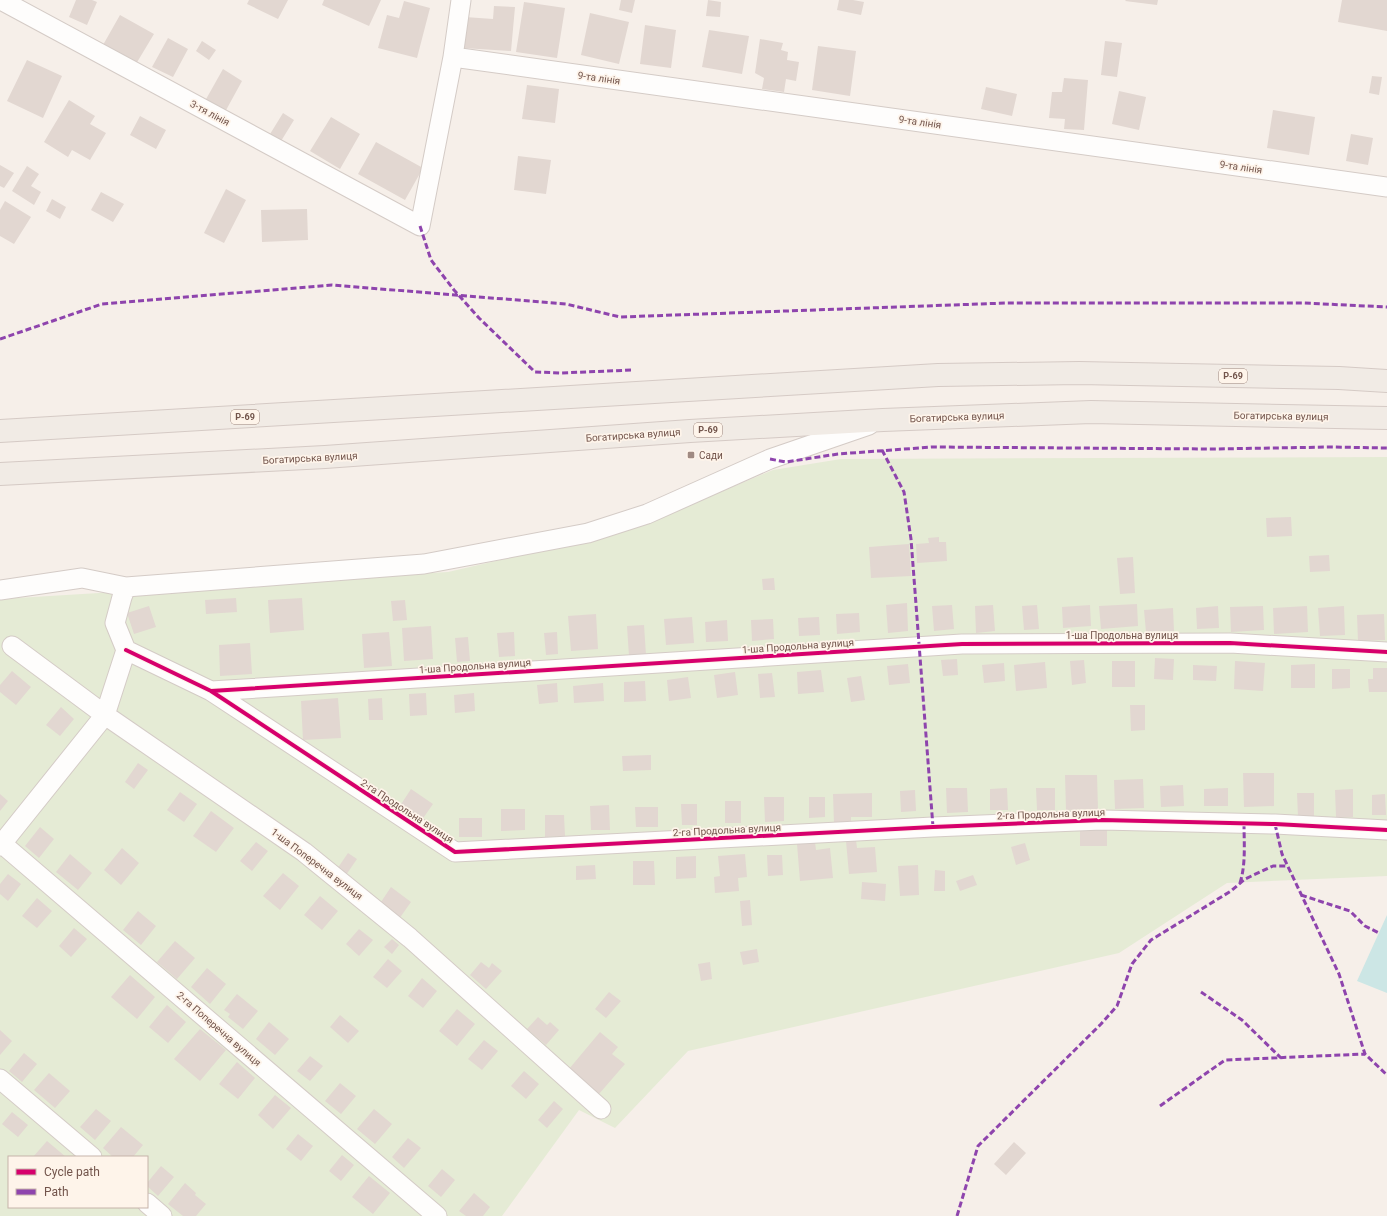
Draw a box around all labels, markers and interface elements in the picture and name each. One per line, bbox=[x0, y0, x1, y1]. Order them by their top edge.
street label: 9-та лінія bbox=[577, 70, 621, 86]
street label: 3-тя лінія bbox=[188, 98, 232, 128]
street label: 9-та лінія bbox=[898, 114, 942, 130]
street label: 9-та лінія bbox=[1219, 159, 1263, 175]
road number: Р-69 bbox=[1219, 369, 1247, 383]
road number: Р-69 bbox=[231, 410, 259, 424]
street label: Богатирська вулиця bbox=[909, 410, 1005, 424]
street label: Богатирська вулиця bbox=[1233, 410, 1329, 422]
road number: Р-69 bbox=[694, 423, 722, 437]
street label: Богатирська вулиця bbox=[585, 426, 681, 444]
street label: Богатирська вулиця bbox=[262, 450, 358, 466]
marker: Сади bbox=[686, 450, 696, 460]
place label: Сади bbox=[699, 450, 723, 461]
street label: 1-ша Продольна вулиця bbox=[1066, 630, 1178, 641]
street label: 1-ша Продольна вулиця bbox=[742, 637, 854, 655]
street label: 1-ша Продольна вулиця bbox=[419, 657, 531, 675]
street label: 2-га Продольна вулиця bbox=[359, 777, 455, 845]
street label: 2-га Продольна вулиця bbox=[997, 807, 1105, 821]
street label: 2-га Продольна вулиця bbox=[673, 822, 781, 838]
street label: 1-ша Поперечна вулиця bbox=[269, 826, 365, 902]
street label: 2-га Поперечна вулиця bbox=[175, 990, 263, 1068]
legend bbox=[8, 1156, 148, 1208]
text: Cycle path bbox=[44, 1165, 100, 1179]
text: Path bbox=[44, 1185, 69, 1199]

